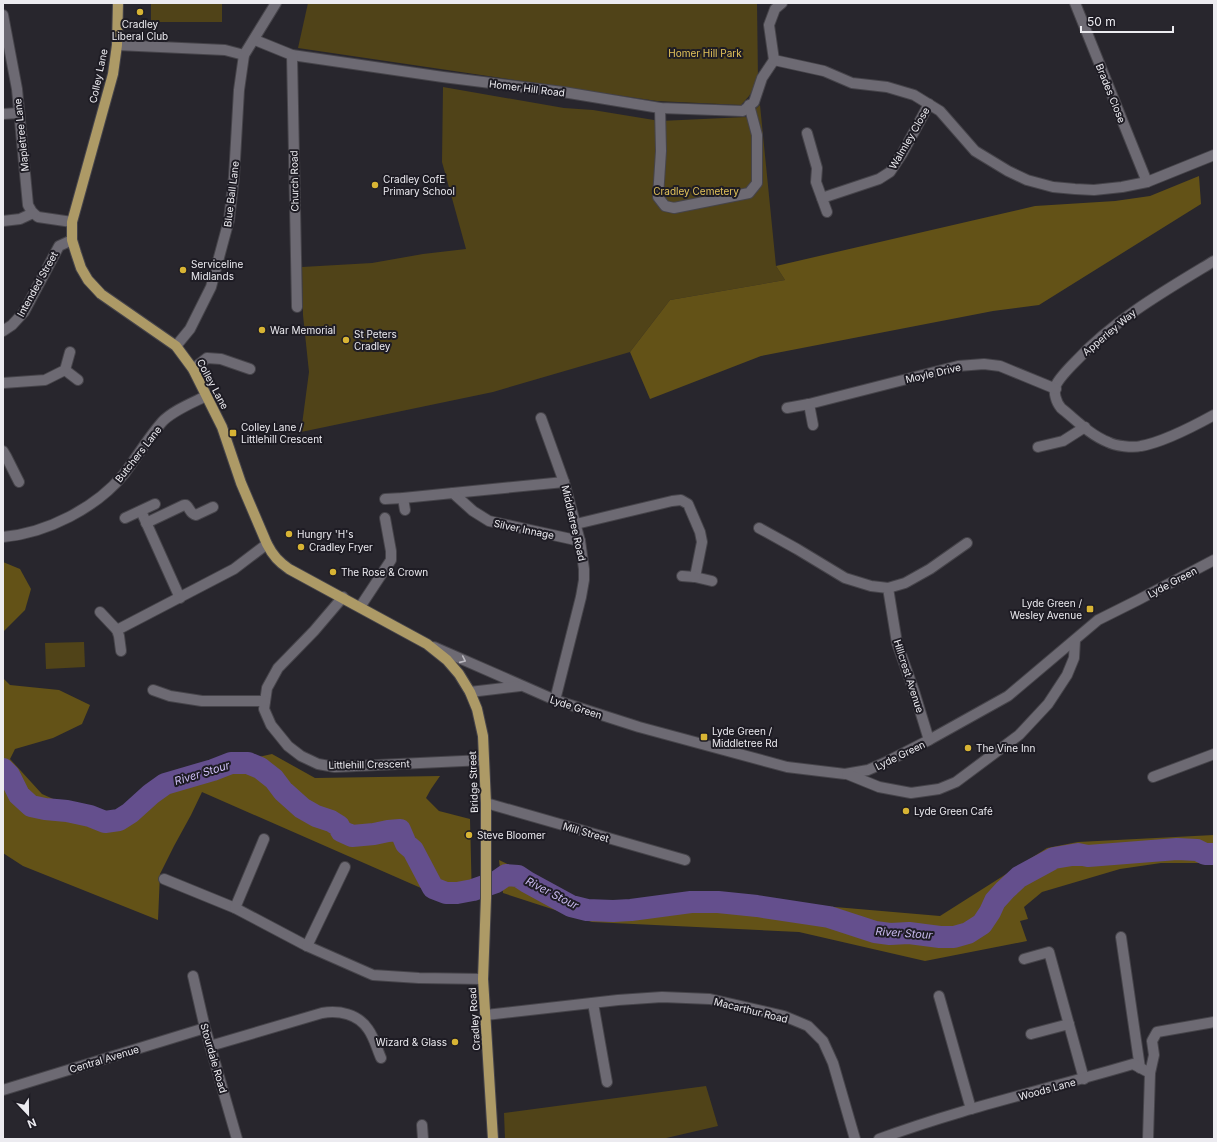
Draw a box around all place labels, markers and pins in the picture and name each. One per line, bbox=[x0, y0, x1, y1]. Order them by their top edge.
marker: Cradley Liberal Club bbox=[135, 7, 145, 17]
place label: Cradley Liberal Club bbox=[112, 18, 168, 42]
place label: Cradley CofE Primary School bbox=[383, 173, 455, 197]
marker: Cradley CofE Primary School bbox=[370, 180, 380, 190]
place label: Serviceline Midlands bbox=[191, 258, 244, 282]
marker: Serviceline Midlands bbox=[178, 265, 188, 275]
place label: War Memorial bbox=[270, 324, 336, 336]
marker: War Memorial bbox=[257, 325, 267, 335]
place label: St Peters Cradley bbox=[354, 328, 397, 352]
marker: St Peters Cradley bbox=[341, 335, 351, 345]
place label: Colley Lane / Littlehill Crescent bbox=[241, 421, 323, 445]
marker: Colley Lane / Littlehill Crescent bbox=[228, 428, 238, 438]
place label: Hungry 'H's bbox=[297, 528, 353, 540]
marker: Hungry 'H's bbox=[284, 529, 294, 539]
place label: Cradley Fryer bbox=[309, 541, 373, 553]
marker: Cradley Fryer bbox=[296, 542, 306, 552]
place label: The Rose & Crown bbox=[341, 566, 428, 578]
marker: The Rose & Crown bbox=[328, 567, 338, 577]
place label: Lyde Green / Wesley Avenue bbox=[1010, 597, 1082, 621]
marker: Lyde Green / Wesley Avenue bbox=[1085, 604, 1095, 614]
place label: Lyde Green / Middletree Rd bbox=[712, 725, 778, 749]
marker: Lyde Green / Middletree Rd bbox=[699, 732, 709, 742]
place label: The Vine Inn bbox=[976, 742, 1035, 754]
marker: The Vine Inn bbox=[963, 743, 973, 753]
place label: Lyde Green Café bbox=[914, 805, 993, 817]
marker: Lyde Green Café bbox=[901, 806, 911, 816]
place label: Steve Bloomer bbox=[477, 829, 546, 841]
marker: Steve Bloomer bbox=[464, 830, 474, 840]
place label: Wizard & Glass bbox=[376, 1036, 447, 1048]
marker: Wizard & Glass bbox=[450, 1037, 460, 1047]

